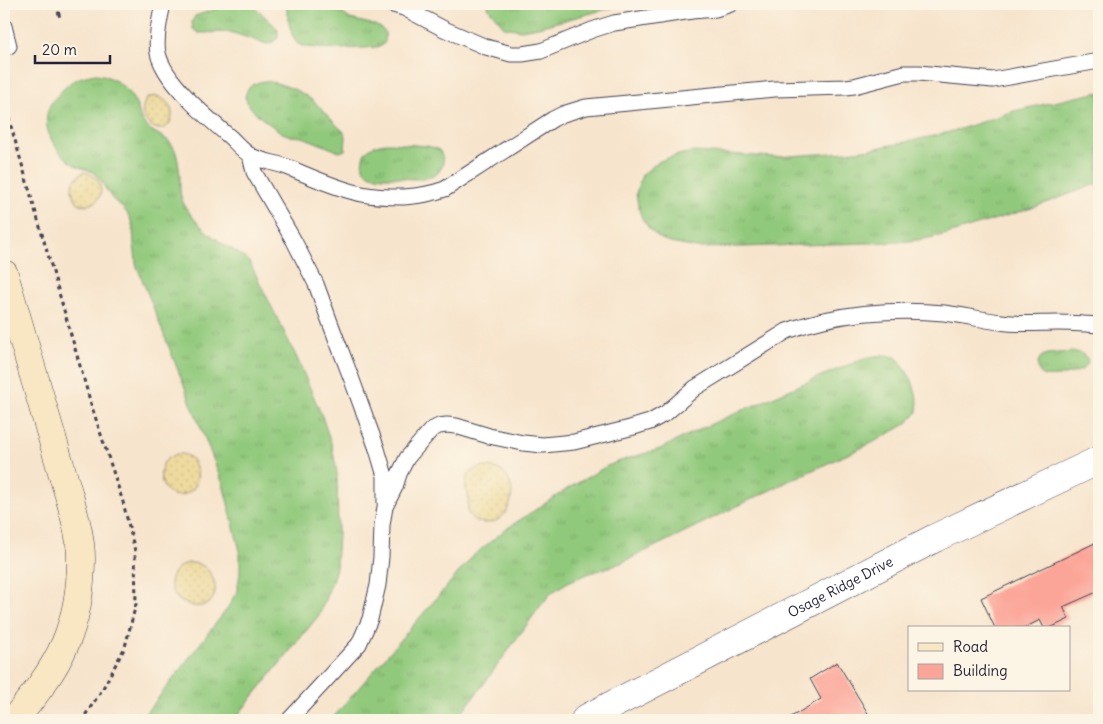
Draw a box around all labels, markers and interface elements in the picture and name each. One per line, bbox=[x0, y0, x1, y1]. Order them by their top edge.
scale bar bbox=[35, 32, 110, 64]
text: 20 m bbox=[42, 40, 77, 59]
street label: Osage Ridge Drive bbox=[785, 552, 896, 622]
legend bbox=[908, 626, 1070, 692]
text: Road bbox=[953, 637, 988, 656]
text: Building bbox=[953, 661, 1008, 680]

